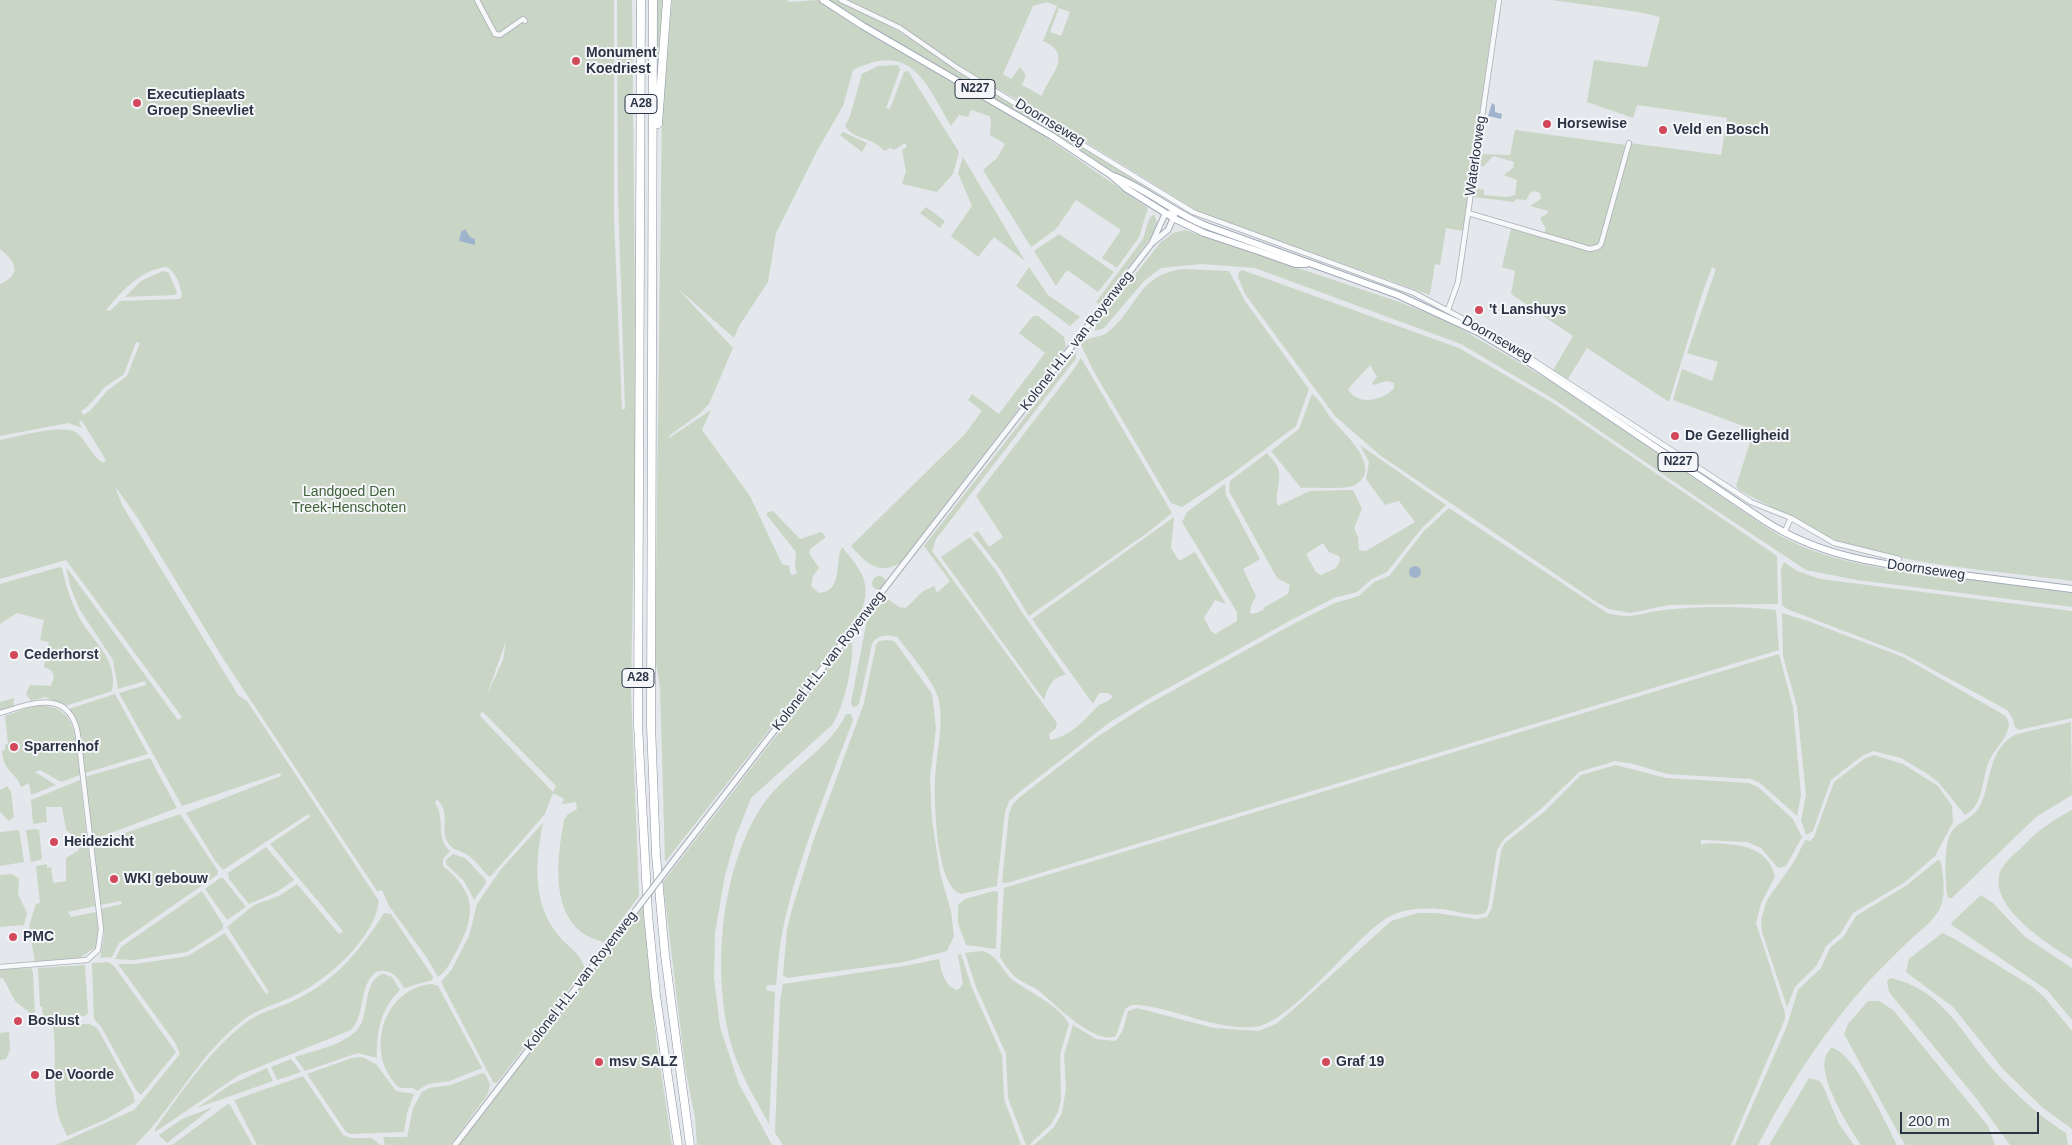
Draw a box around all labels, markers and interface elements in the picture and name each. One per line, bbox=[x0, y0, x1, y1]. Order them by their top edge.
place label: Monument Koedriest bbox=[586, 45, 657, 78]
marker: Monument Koedriest bbox=[570, 55, 582, 67]
road number: N227 bbox=[955, 80, 995, 98]
place label: Executieplaats Groep Sneevliet bbox=[147, 87, 254, 120]
road number: A28 bbox=[625, 95, 657, 114]
street label: Doornseweg bbox=[1012, 96, 1088, 150]
marker: Executieplaats Groep Sneevliet bbox=[131, 97, 143, 109]
street label: Waterlooweg bbox=[1462, 115, 1490, 197]
place label: Horsewise bbox=[1557, 116, 1627, 132]
marker: Horsewise bbox=[1541, 118, 1553, 130]
place label: Veld en Bosch bbox=[1673, 122, 1769, 138]
marker: Veld en Bosch bbox=[1657, 124, 1669, 136]
street label: Kolonel H.L. van Royenweg bbox=[1017, 268, 1137, 414]
place label: 't Lanshuys bbox=[1489, 302, 1566, 318]
marker: 't Lanshuys bbox=[1473, 304, 1485, 316]
street label: Doornseweg bbox=[1459, 312, 1535, 366]
place label: De Gezelligheid bbox=[1685, 428, 1789, 444]
marker: De Gezelligheid bbox=[1669, 430, 1681, 442]
road number: N227 bbox=[1658, 452, 1698, 472]
park label: Landgoed Den Treek-Henschoten bbox=[292, 484, 406, 516]
street label: Doornseweg bbox=[1886, 556, 1966, 584]
street label: Kolonel H.L. van Royenweg bbox=[769, 588, 889, 734]
place label: Cederhorst bbox=[24, 647, 99, 663]
marker: Cederhorst bbox=[8, 649, 20, 661]
road number: A28 bbox=[622, 668, 654, 688]
place label: Sparrenhof bbox=[24, 739, 99, 755]
marker: Sparrenhof bbox=[8, 741, 20, 753]
place label: Heidezicht bbox=[64, 834, 134, 850]
marker: Heidezicht bbox=[48, 836, 60, 848]
place label: WKI gebouw bbox=[124, 871, 208, 887]
marker: WKI gebouw bbox=[108, 873, 120, 885]
street label: Kolonel H.L. van Royenweg bbox=[521, 908, 641, 1054]
place label: PMC bbox=[23, 929, 54, 945]
marker: PMC bbox=[7, 931, 19, 943]
place label: Boslust bbox=[28, 1013, 79, 1029]
marker: Boslust bbox=[12, 1015, 24, 1027]
place label: msv SALZ bbox=[609, 1054, 677, 1070]
place label: Graf 19 bbox=[1336, 1054, 1384, 1070]
marker: msv SALZ bbox=[593, 1056, 605, 1068]
marker: Graf 19 bbox=[1320, 1056, 1332, 1068]
place label: De Voorde bbox=[45, 1067, 114, 1083]
marker: De Voorde bbox=[29, 1069, 41, 1081]
scale bar bbox=[1902, 1102, 2041, 1134]
text: 200 m bbox=[1908, 1112, 1950, 1129]

